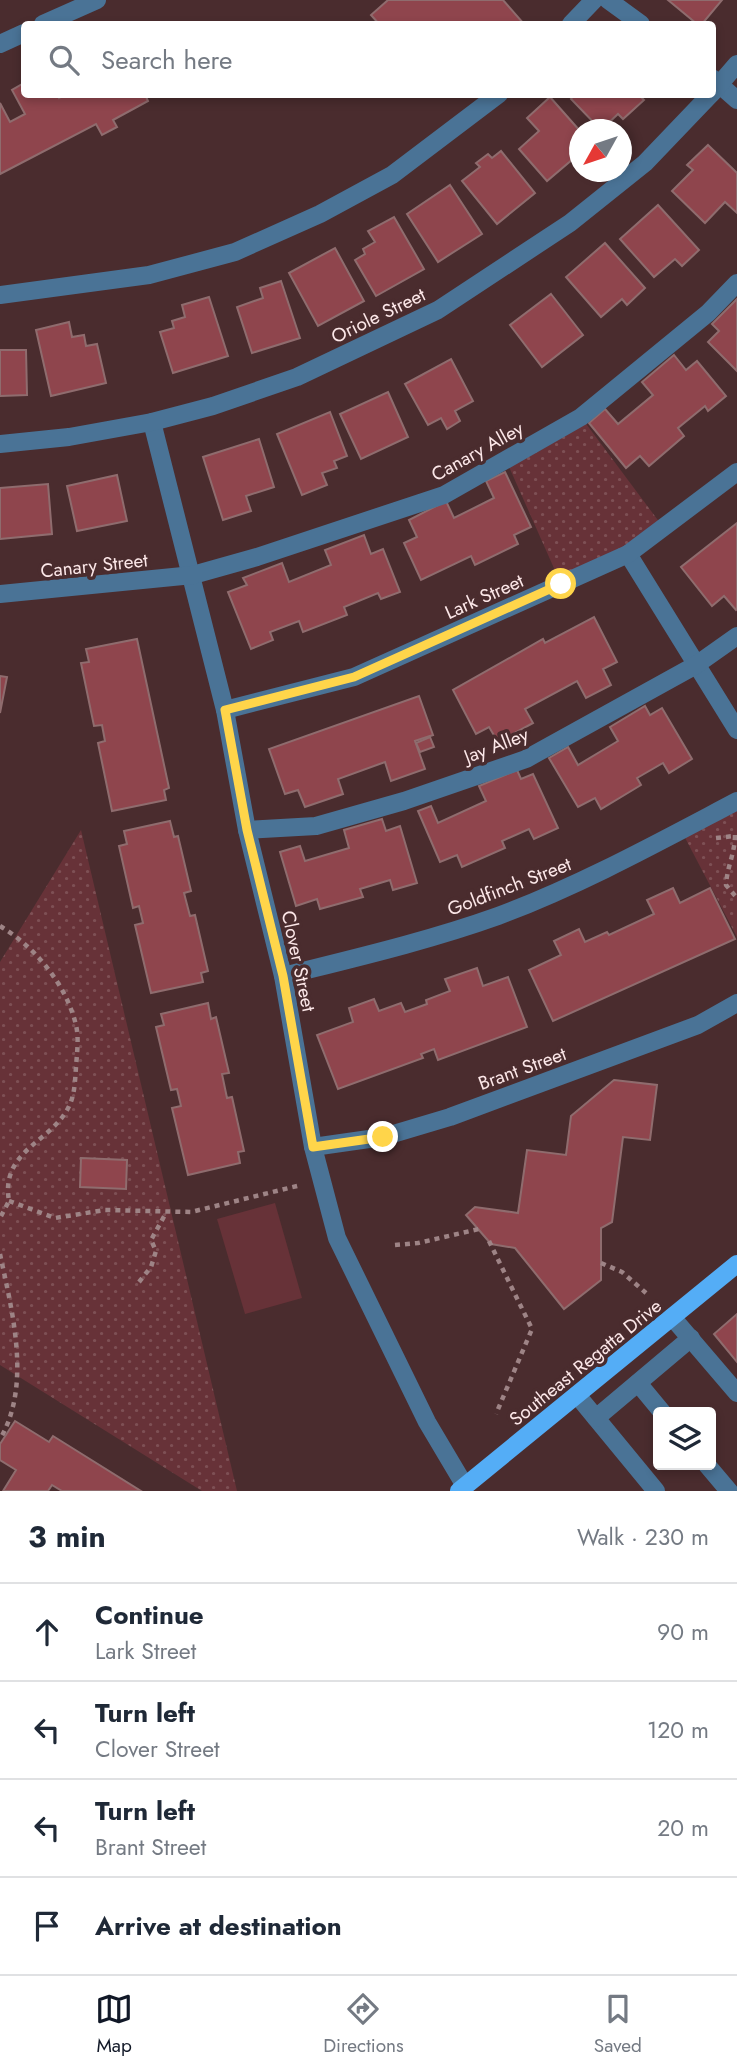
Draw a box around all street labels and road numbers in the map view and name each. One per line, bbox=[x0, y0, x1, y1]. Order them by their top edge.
street label: Oriole Street bbox=[326, 281, 430, 350]
street label: Canary Alley bbox=[426, 415, 529, 488]
street label: Canary Street bbox=[39, 546, 149, 585]
street label: Lark Street bbox=[441, 567, 528, 626]
street label: Jay Alley bbox=[457, 721, 533, 771]
street label: Goldfinch Street bbox=[443, 850, 575, 922]
street label: Clover Street bbox=[275, 908, 323, 1015]
street label: Brant Street bbox=[474, 1040, 570, 1097]
street label: Southeast Regatta Drive bbox=[503, 1292, 667, 1432]

